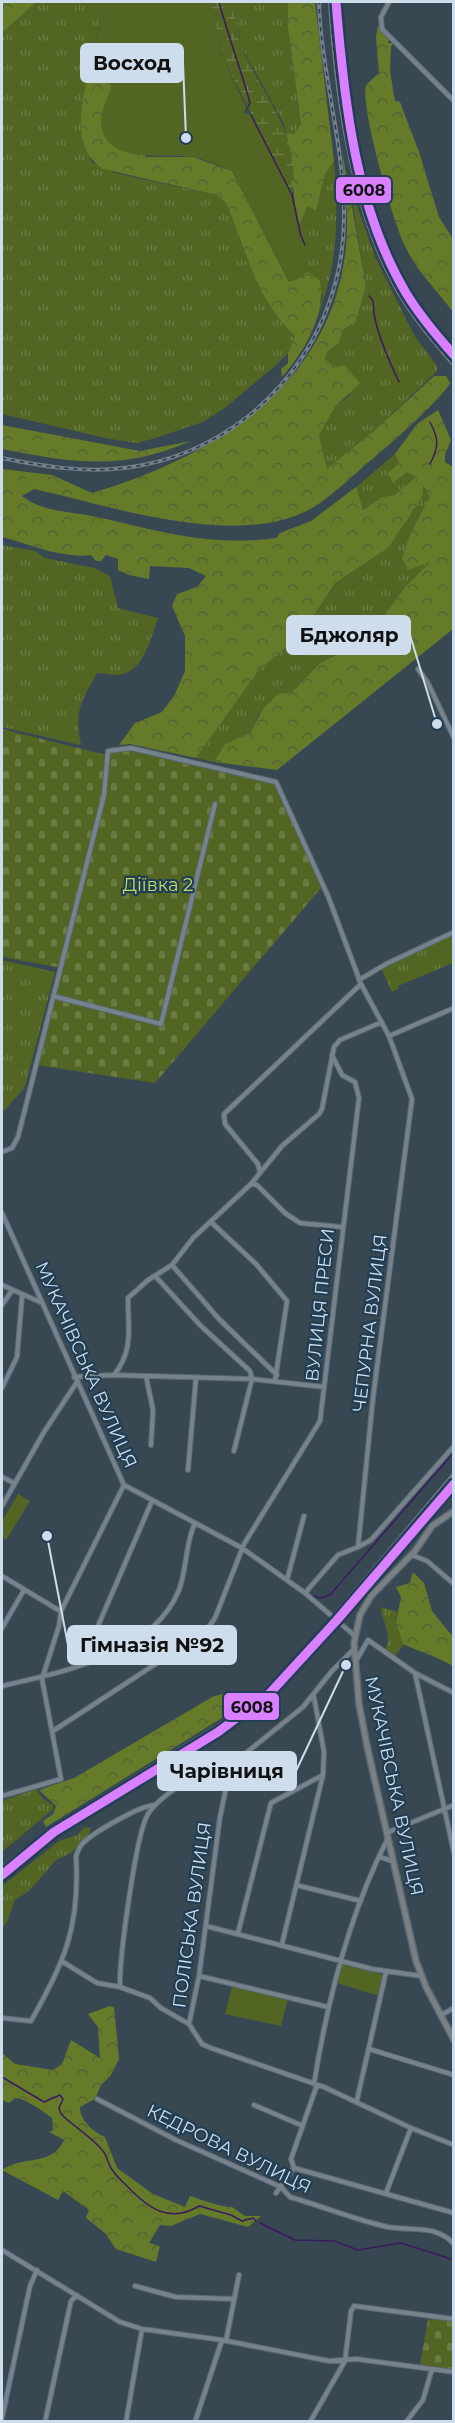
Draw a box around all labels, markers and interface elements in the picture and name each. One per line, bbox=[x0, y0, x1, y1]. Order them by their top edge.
callout: Восход bbox=[81, 44, 183, 82]
text: Восход bbox=[93, 51, 171, 75]
line badge: 6008 bbox=[335, 176, 392, 204]
text: 6008 bbox=[343, 181, 385, 200]
callout: Бджоляр bbox=[287, 616, 410, 654]
text: Бджоляр bbox=[299, 623, 399, 647]
park label: Діївка 2 bbox=[123, 874, 193, 896]
street label: ВУЛИЦЯ ПРЕСИ bbox=[301, 1227, 339, 1383]
street label: ЧЕПУРНА ВУЛИЦЯ bbox=[348, 1233, 392, 1413]
street label: МУКАЧІВСЬКА ВУЛИЦЯ bbox=[30, 1258, 142, 1472]
callout: Гімназія №92 bbox=[68, 1626, 236, 1664]
text: Гімназія №92 bbox=[80, 1633, 224, 1657]
street label: МУКАЧІВСЬКА ВУЛИЦЯ bbox=[360, 1674, 428, 1898]
line badge: 6008 bbox=[223, 1692, 280, 1721]
text: 6008 bbox=[231, 1698, 273, 1717]
callout: Чарівниця bbox=[158, 1752, 296, 1790]
text: Чарівниця bbox=[170, 1759, 284, 1783]
street label: ПОЛІСЬКА ВУЛИЦЯ bbox=[168, 1821, 216, 2009]
street label: КЕДРОВА ВУЛИЦЯ bbox=[143, 2100, 315, 2198]

